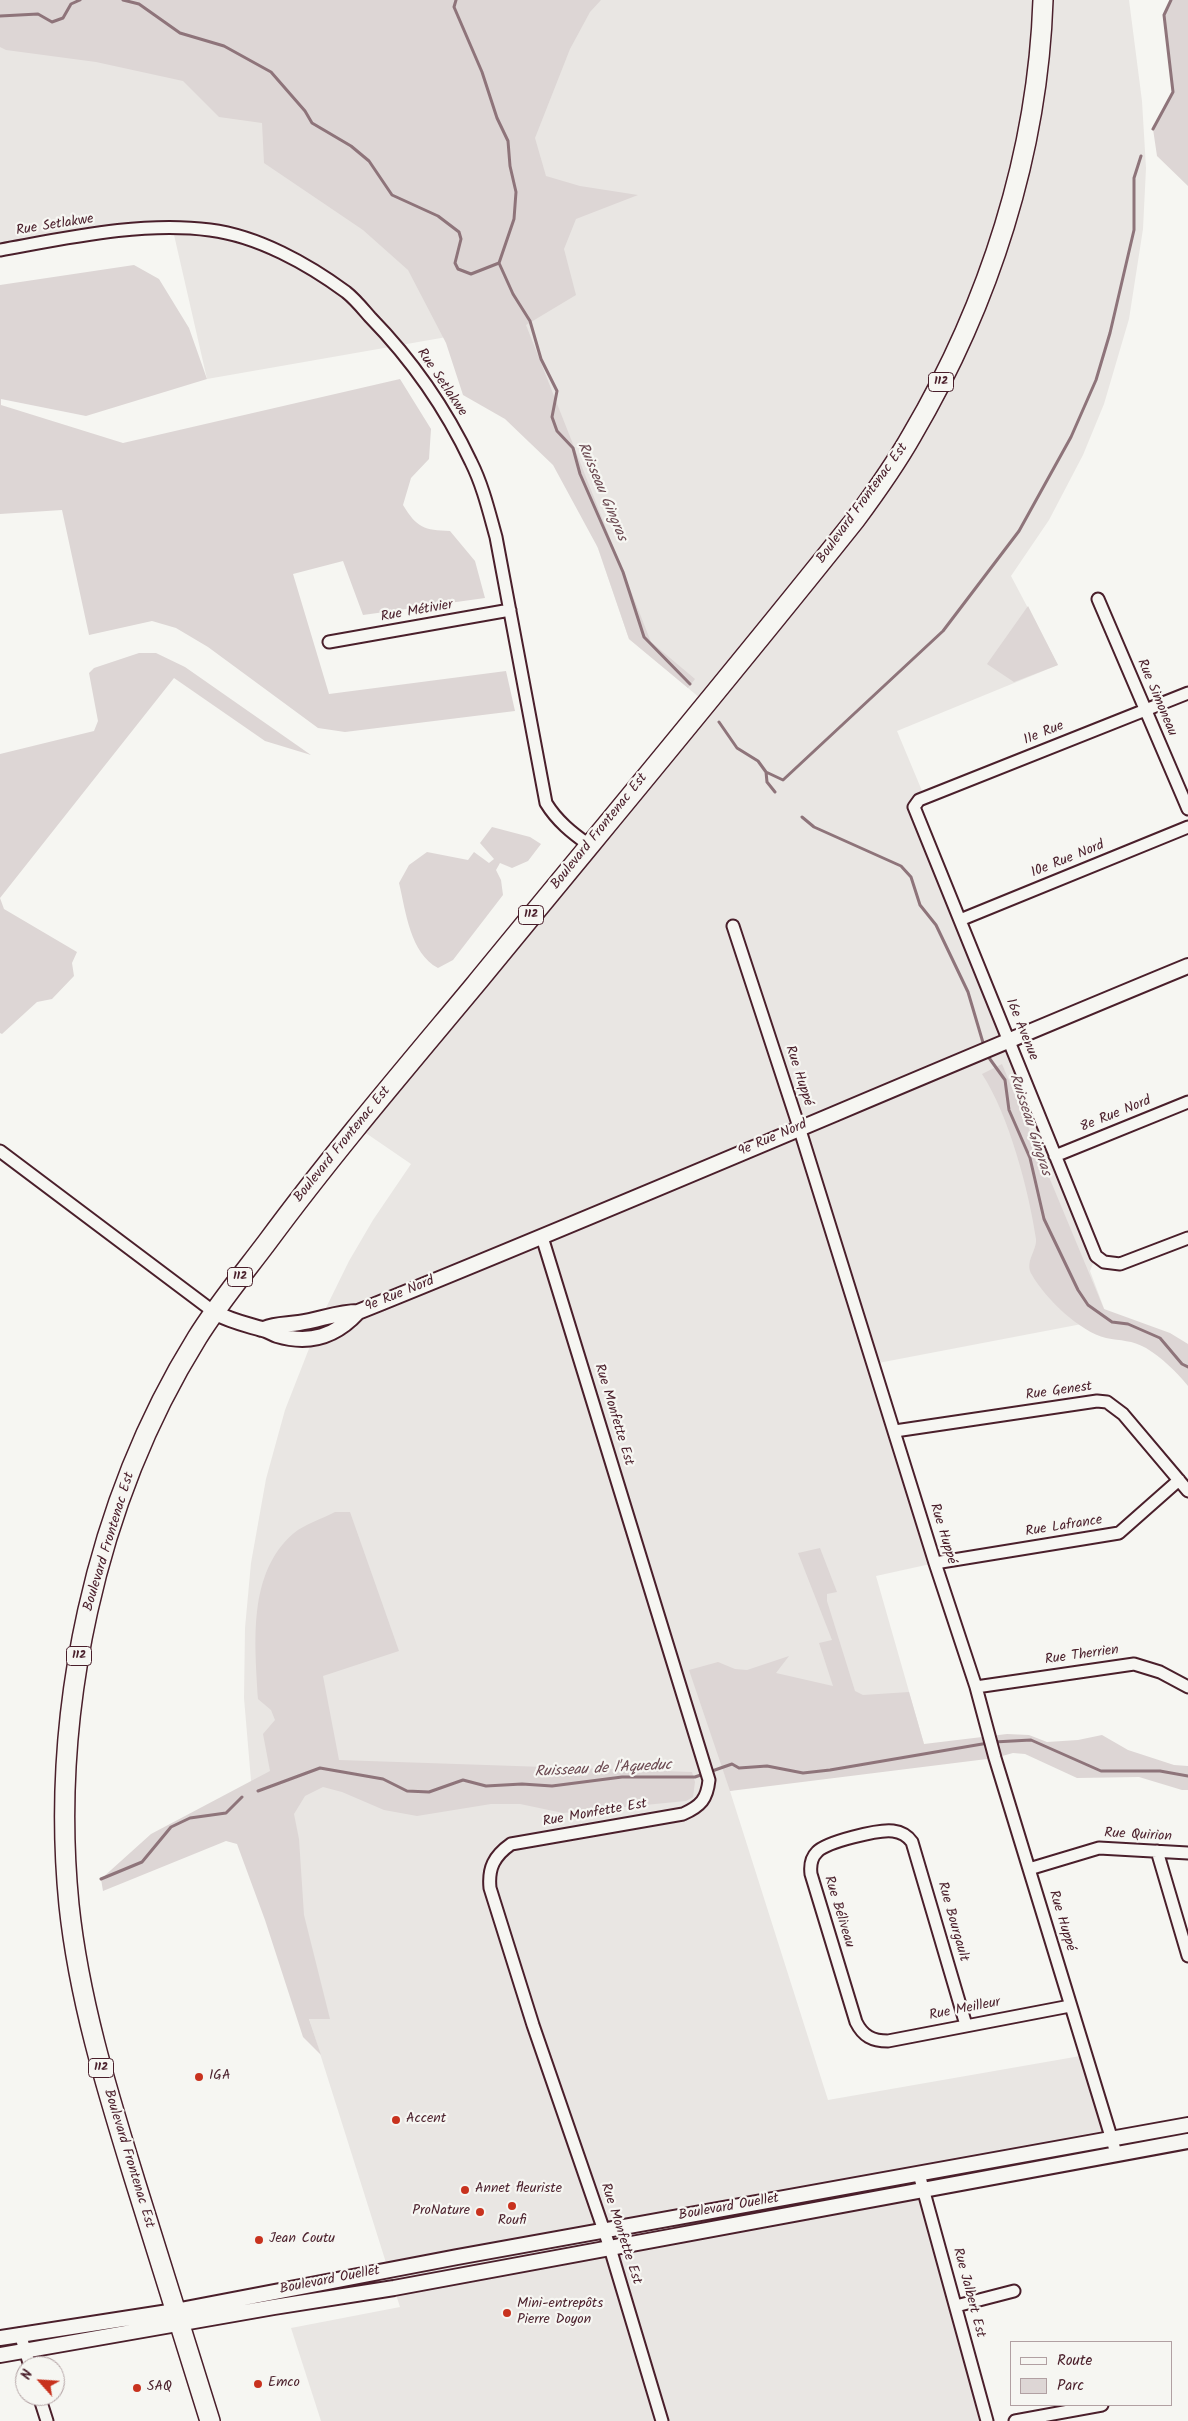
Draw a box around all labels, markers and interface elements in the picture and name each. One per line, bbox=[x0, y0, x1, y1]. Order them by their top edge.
street label: Rue Setlakwe bbox=[15, 212, 95, 240]
street label: Rue Setlakwe bbox=[412, 346, 470, 420]
road number: 112 bbox=[928, 372, 954, 392]
water label: Ruisseau Gingras bbox=[572, 440, 630, 544]
street label: Boulevard Frontenac Est bbox=[814, 441, 912, 567]
street label: Rue Métivier bbox=[380, 597, 454, 627]
street label: Rue Simoneau bbox=[1132, 657, 1180, 739]
street label: 11e Rue bbox=[1021, 718, 1067, 750]
street label: Boulevard Frontenac Est bbox=[548, 771, 652, 893]
street label: 10e Rue Nord bbox=[1029, 838, 1107, 882]
road number: 112 bbox=[518, 906, 544, 924]
street label: 16e Avenue bbox=[1001, 997, 1041, 1063]
street label: Rue Huppé bbox=[780, 1044, 816, 1108]
water label: Ruisseau Gingras bbox=[1004, 1072, 1054, 1178]
street label: Boulevard Frontenac Est bbox=[291, 1084, 395, 1206]
street label: 8e Rue Nord bbox=[1078, 1093, 1154, 1137]
street label: 9e Rue Nord bbox=[736, 1117, 810, 1161]
road number: 112 bbox=[228, 1268, 252, 1286]
street label: 9e Rue Nord bbox=[363, 1274, 437, 1316]
street label: Rue Monfette Est bbox=[590, 1362, 636, 1468]
street label: Rue Genest bbox=[1025, 1379, 1093, 1405]
street label: Boulevard Frontenac Est bbox=[81, 1471, 139, 1613]
street label: Rue Huppé bbox=[925, 1502, 959, 1566]
street label: Rue Lafrance bbox=[1024, 1513, 1104, 1541]
street label: Rue Therrien bbox=[1044, 1642, 1120, 1670]
road number: 112 bbox=[66, 1646, 92, 1665]
water label: Ruisseau de l'Aqueduc bbox=[534, 1757, 672, 1783]
street label: Rue Monfette Est bbox=[542, 1797, 648, 1831]
street label: Rue Quirion bbox=[1104, 1826, 1172, 1846]
street label: Rue Béliveau bbox=[819, 1874, 857, 1950]
street label: Rue Bourgault bbox=[933, 1880, 971, 1964]
street label: Rue Huppé bbox=[1044, 1889, 1078, 1953]
street label: Rue Meilleur bbox=[928, 1995, 1002, 2025]
road number: 112 bbox=[88, 2058, 114, 2078]
place label: IGA bbox=[209, 2069, 230, 2085]
marker: IGA bbox=[193, 2071, 205, 2083]
street label: Boulevard Frontenac Est bbox=[99, 2088, 157, 2230]
place label: Accent bbox=[406, 2112, 446, 2128]
marker: Accent bbox=[390, 2114, 402, 2126]
street label: Rue Monfette Est bbox=[596, 2181, 644, 2287]
place label: Annet fleuriste bbox=[475, 2182, 562, 2198]
marker: Annet fleuriste bbox=[459, 2184, 471, 2196]
street label: Boulevard Ouellet bbox=[678, 2191, 780, 2225]
marker: Roufi bbox=[506, 2200, 518, 2212]
place label: ProNature bbox=[412, 2204, 470, 2220]
marker: ProNature bbox=[474, 2206, 486, 2218]
place label: Roufi bbox=[498, 2214, 526, 2230]
place label: Jean Coutu bbox=[269, 2232, 335, 2248]
marker: Jean Coutu bbox=[253, 2234, 265, 2246]
street label: Rue Jalbert Est bbox=[948, 2246, 988, 2340]
street label: Boulevard Ouellet bbox=[279, 2263, 381, 2299]
place label: Mini-entrepôts Pierre Doyon bbox=[517, 2297, 603, 2330]
marker: Mini-entrepôts Pierre Doyon bbox=[501, 2307, 513, 2319]
legend bbox=[1010, 2341, 1173, 2406]
text: Route bbox=[1057, 2349, 1092, 2373]
north arrow bbox=[15, 2356, 65, 2406]
text: N bbox=[16, 2366, 39, 2384]
text: Parc bbox=[1057, 2374, 1084, 2398]
place label: Emco bbox=[268, 2376, 300, 2392]
marker: Emco bbox=[252, 2378, 264, 2390]
place label: SAQ bbox=[147, 2380, 172, 2396]
marker: SAQ bbox=[131, 2382, 143, 2394]

